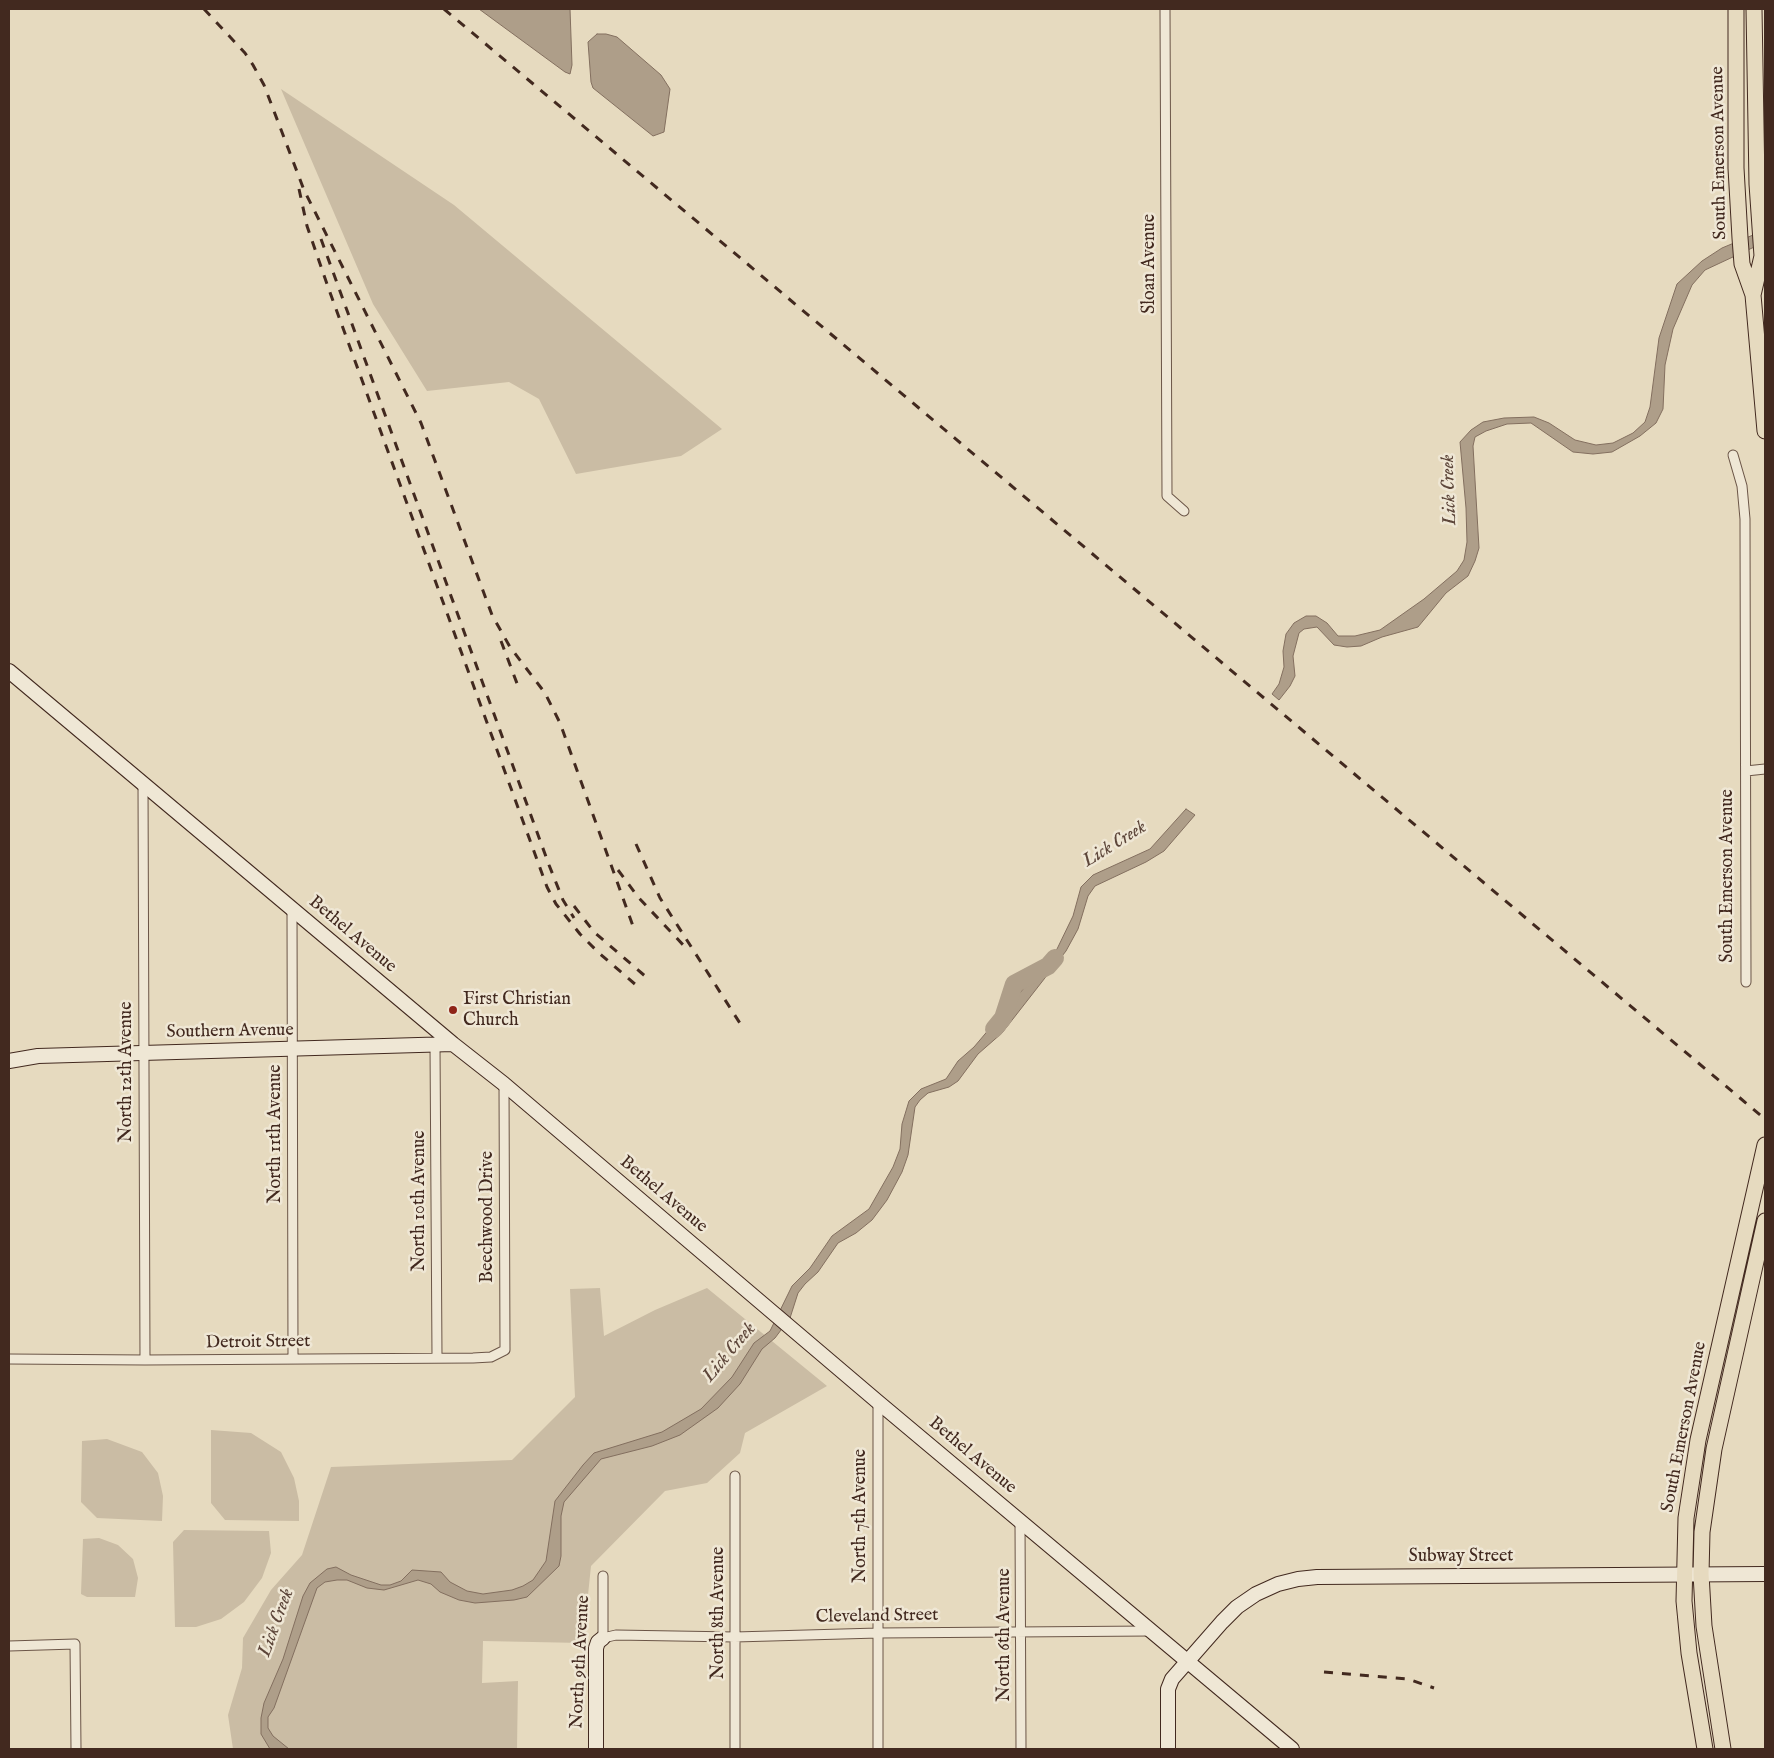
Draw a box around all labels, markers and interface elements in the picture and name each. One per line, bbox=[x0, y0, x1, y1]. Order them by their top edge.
street label: South Emerson Avenue bbox=[1708, 66, 1732, 240]
street label: Sloan Avenue bbox=[1139, 214, 1161, 314]
water label: Lick Creek bbox=[1437, 454, 1463, 526]
street label: South Emerson Avenue bbox=[1717, 789, 1739, 963]
water label: Lick Creek bbox=[1079, 817, 1151, 873]
street label: Bethel Avenue bbox=[304, 892, 400, 978]
place label: First Christian Church bbox=[463, 989, 571, 1032]
street label: North 12th Avenue bbox=[116, 1002, 138, 1142]
marker: First Christian Church bbox=[447, 1004, 459, 1016]
street label: Southern Avenue bbox=[166, 1020, 294, 1044]
street label: North 11th Avenue bbox=[265, 1064, 287, 1204]
street label: North 10th Avenue bbox=[409, 1130, 431, 1272]
street label: Beechwood Drive bbox=[477, 1151, 499, 1283]
street label: Bethel Avenue bbox=[615, 1152, 711, 1238]
water label: Lick Creek bbox=[698, 1318, 762, 1388]
street label: Detroit Street bbox=[205, 1331, 311, 1355]
street label: South Emerson Avenue bbox=[1658, 1340, 1712, 1514]
street label: Bethel Avenue bbox=[924, 1413, 1020, 1499]
street label: North 7th Avenue bbox=[850, 1449, 872, 1583]
street label: Subway Street bbox=[1409, 1546, 1513, 1568]
street label: North 8th Avenue bbox=[708, 1547, 730, 1679]
street label: North 6th Avenue bbox=[994, 1568, 1016, 1702]
water label: Lick Creek bbox=[254, 1586, 300, 1660]
street label: North 9th Avenue bbox=[567, 1595, 595, 1729]
street label: Cleveland Street bbox=[815, 1605, 939, 1629]

